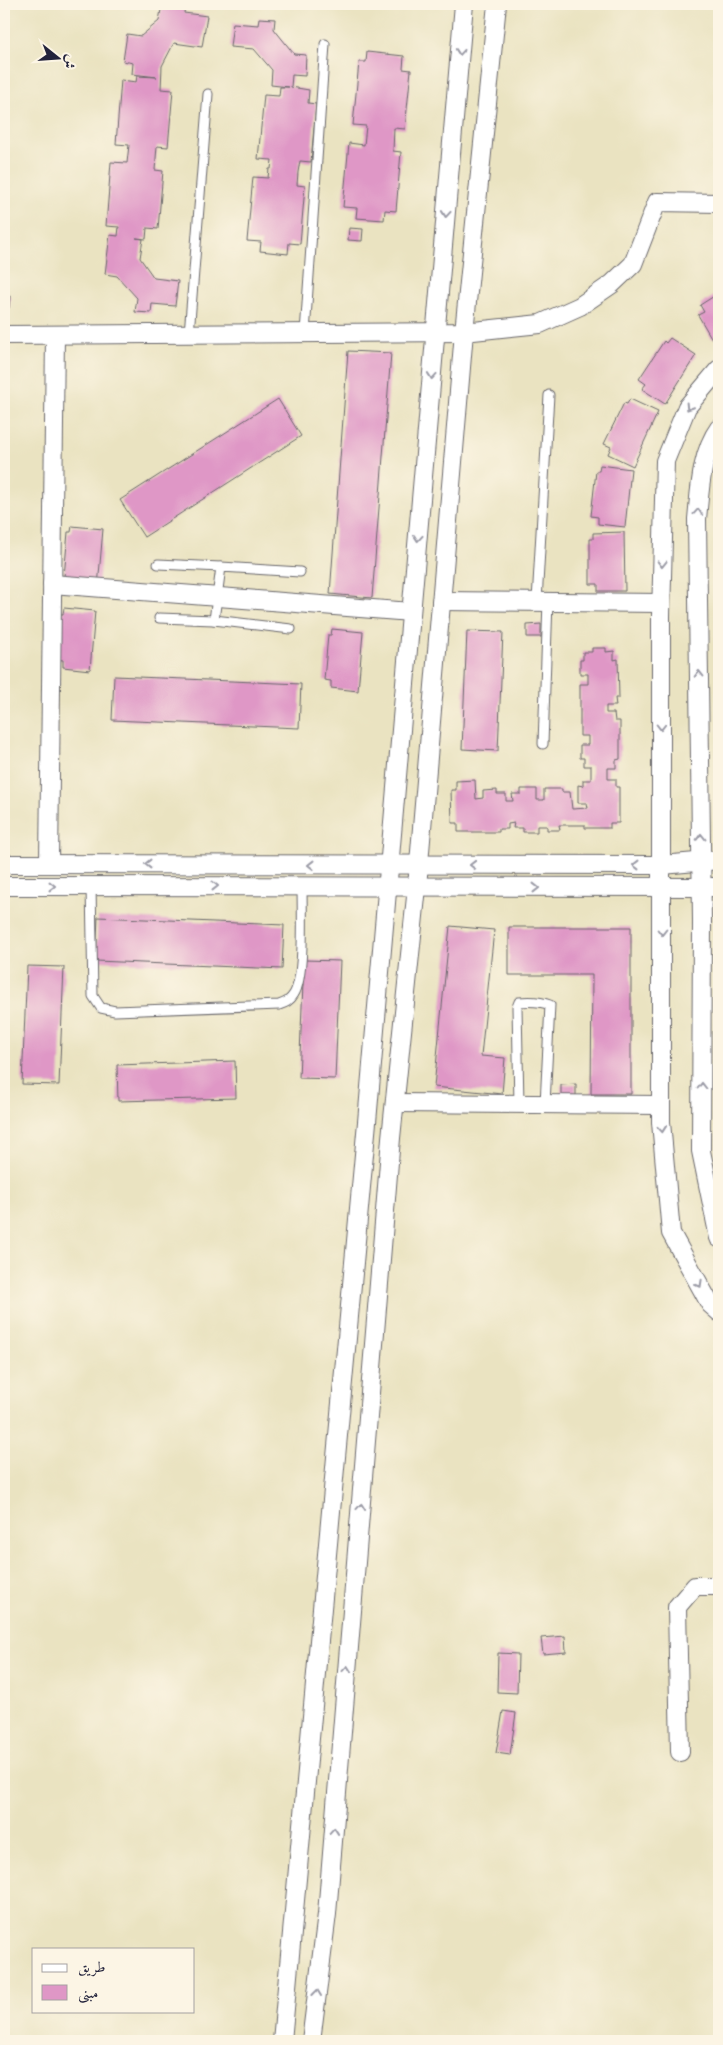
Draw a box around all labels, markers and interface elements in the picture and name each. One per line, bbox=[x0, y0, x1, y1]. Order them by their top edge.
north arrow bbox=[32, 32, 82, 82]
one-way arrow bbox=[455, 49, 466, 57]
text: ش bbox=[59, 52, 80, 71]
one-way arrow bbox=[441, 210, 452, 218]
one-way arrow bbox=[427, 372, 438, 380]
one-way arrow bbox=[686, 401, 695, 411]
one-way arrow bbox=[692, 508, 703, 516]
one-way arrow bbox=[413, 534, 424, 542]
one-way arrow bbox=[657, 561, 667, 569]
one-way arrow bbox=[694, 670, 704, 678]
one-way arrow bbox=[656, 724, 666, 731]
one-way arrow bbox=[696, 833, 706, 840]
one-way arrow bbox=[144, 859, 152, 869]
one-way arrow bbox=[307, 860, 314, 870]
one-way arrow bbox=[469, 860, 477, 870]
one-way arrow bbox=[632, 860, 640, 870]
one-way arrow bbox=[49, 881, 57, 891]
one-way arrow bbox=[212, 881, 219, 891]
one-way arrow bbox=[532, 883, 540, 893]
one-way arrow bbox=[657, 928, 667, 936]
one-way arrow bbox=[696, 1081, 707, 1089]
one-way arrow bbox=[656, 1126, 667, 1134]
one-way arrow bbox=[693, 1279, 703, 1288]
one-way arrow bbox=[355, 1503, 366, 1511]
one-way arrow bbox=[342, 1665, 353, 1673]
one-way arrow bbox=[328, 1827, 339, 1835]
legend bbox=[32, 1948, 195, 2012]
text: طريق bbox=[78, 1958, 105, 1977]
text: مبنى bbox=[78, 1984, 98, 2004]
one-way arrow bbox=[311, 1989, 322, 1997]

